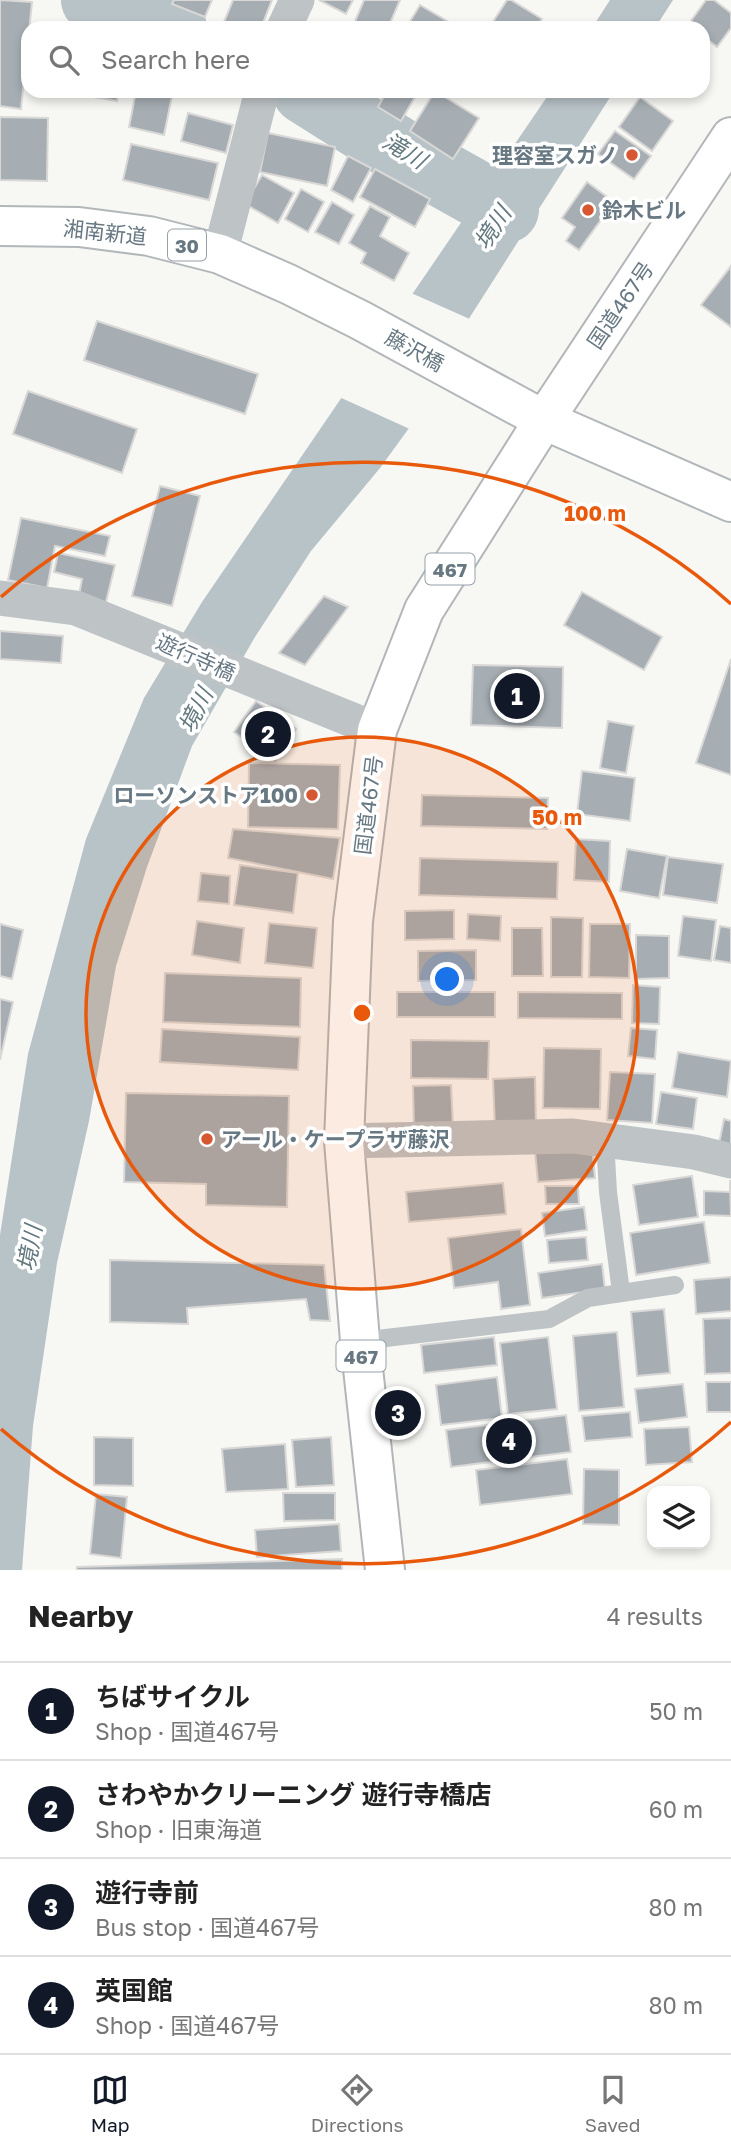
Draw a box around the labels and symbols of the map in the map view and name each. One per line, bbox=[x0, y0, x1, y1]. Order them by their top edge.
water label: 滝川 bbox=[378, 126, 434, 175]
place label: 理容室スガノ bbox=[492, 142, 618, 168]
marker: 理容室スガノ bbox=[624, 147, 640, 163]
place label: 鈴木ビル bbox=[602, 197, 686, 223]
water label: 境川 bbox=[468, 198, 518, 254]
marker: 鈴木ビル bbox=[580, 202, 596, 218]
street label: 湘南新道 bbox=[62, 215, 148, 249]
road number: 30 bbox=[168, 230, 206, 260]
street label: 国道467号 bbox=[581, 256, 659, 354]
street label: 藤沢橋 bbox=[381, 323, 449, 377]
text: 100 m bbox=[564, 500, 626, 526]
road number: 467 bbox=[426, 554, 475, 584]
street label: 遊行寺橋 bbox=[152, 628, 240, 686]
pin: 1 bbox=[494, 670, 540, 722]
water label: 境川 bbox=[172, 680, 219, 737]
pin: 2 bbox=[245, 708, 291, 760]
street label: 国道467号 bbox=[349, 754, 387, 856]
place label: ローソンストア100 bbox=[113, 782, 298, 808]
marker: ローソンストア100 bbox=[304, 787, 320, 803]
text: 50 m bbox=[532, 804, 582, 830]
your location bbox=[430, 962, 464, 996]
centre of rings bbox=[350, 1001, 374, 1025]
place label: アール・ケープラザ藤沢 bbox=[221, 1126, 449, 1152]
marker: アール・ケープラザ藤沢 bbox=[199, 1131, 215, 1147]
water label: 境川 bbox=[11, 1220, 47, 1273]
road number: 467 bbox=[336, 1340, 386, 1372]
pin: 3 bbox=[375, 1387, 421, 1439]
pin: 4 bbox=[486, 1415, 532, 1467]

